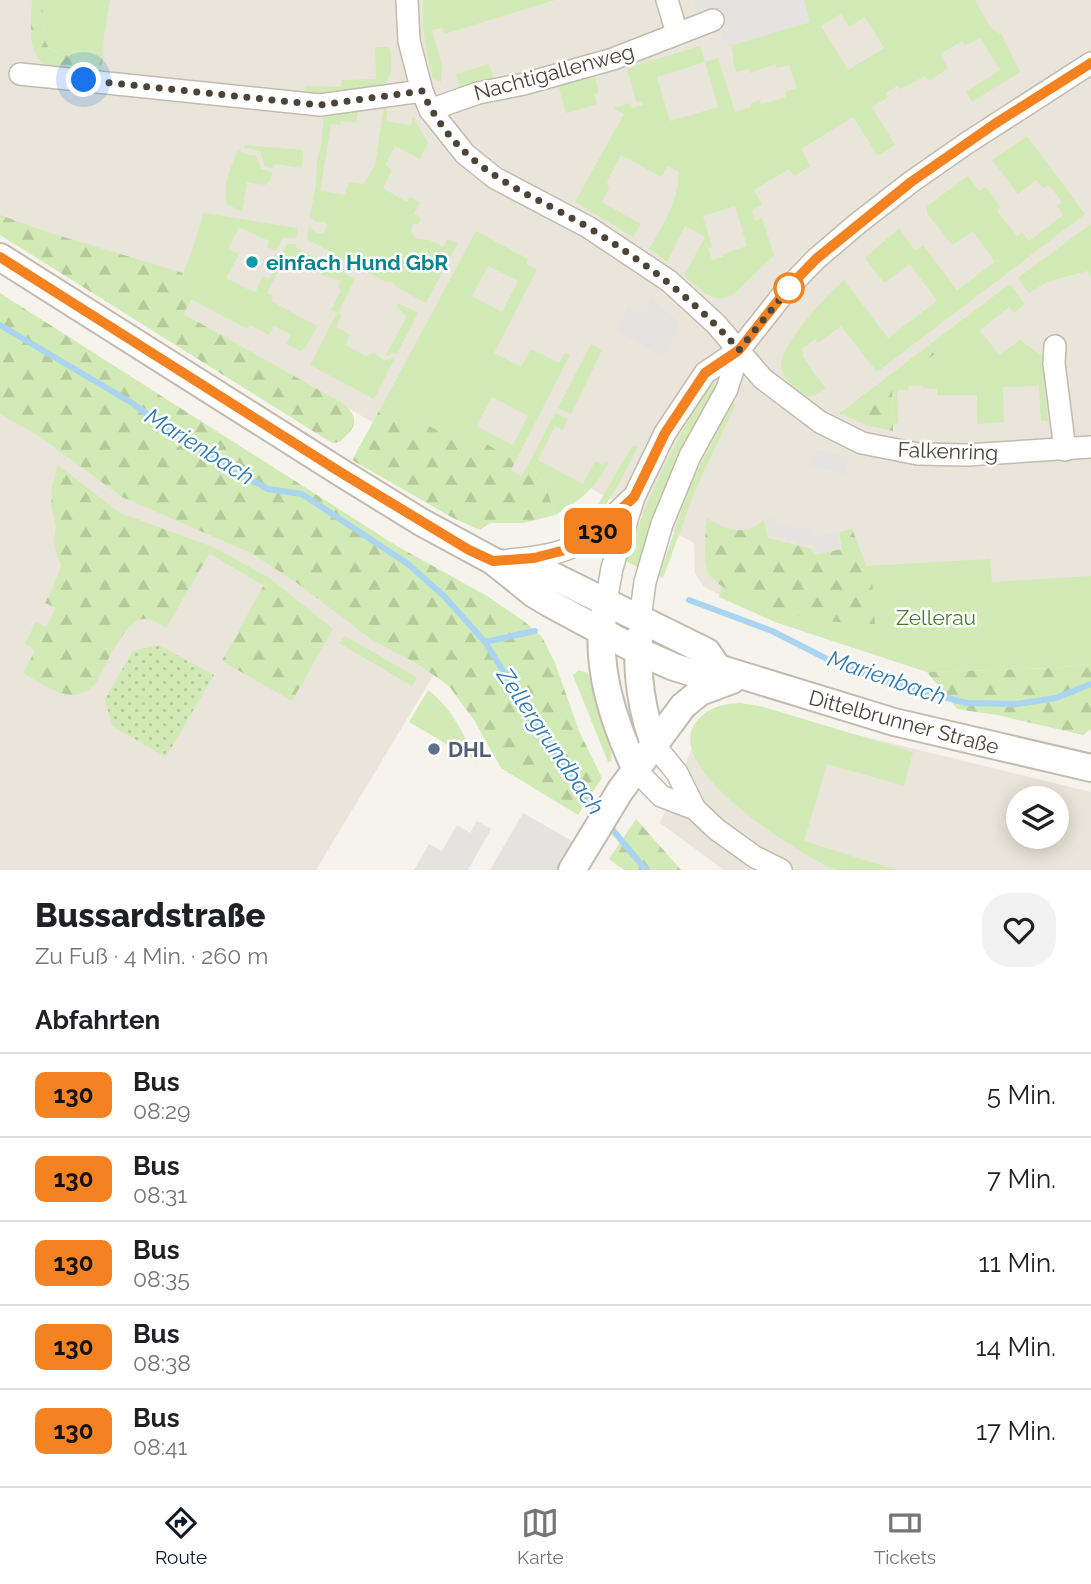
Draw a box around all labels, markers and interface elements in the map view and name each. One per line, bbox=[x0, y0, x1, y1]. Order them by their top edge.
street label: Nachtigallenweg bbox=[471, 39, 637, 105]
your location bbox=[66, 62, 101, 97]
place label: einfach Hund GbR bbox=[266, 250, 448, 275]
marker: einfach Hund GbR bbox=[244, 254, 260, 270]
unlabelled marker bbox=[774, 273, 804, 303]
water label: Marienbach bbox=[141, 402, 259, 490]
street label: Falkenring bbox=[897, 437, 999, 465]
line badge: 130 bbox=[558, 508, 638, 554]
text: 130 bbox=[578, 516, 618, 545]
park label: Zellerau bbox=[896, 605, 976, 630]
water label: Marienbach bbox=[824, 644, 950, 710]
water label: Zellergrundbach bbox=[491, 662, 610, 820]
street label: Dittelbrunner Straße bbox=[806, 685, 1002, 759]
place label: DHL bbox=[448, 737, 492, 762]
marker: DHL bbox=[426, 741, 442, 757]
map controls bbox=[1006, 786, 1069, 849]
button: layers bbox=[1006, 786, 1069, 849]
button: heart bbox=[982, 893, 1056, 967]
text: Bussardstraße bbox=[35, 896, 265, 935]
text: Zu Fuß · 4 Min. · 260 m bbox=[35, 942, 268, 969]
text: Abfahrten bbox=[35, 1005, 160, 1035]
text: Bus bbox=[133, 1067, 180, 1097]
text: 130 bbox=[54, 1080, 93, 1109]
text: 5 Min. bbox=[987, 1080, 1056, 1110]
text: 08:29 bbox=[133, 1097, 191, 1124]
text: Bus bbox=[133, 1151, 180, 1181]
text: 130 bbox=[54, 1164, 93, 1193]
text: 7 Min. bbox=[987, 1164, 1056, 1194]
text: 08:31 bbox=[133, 1181, 187, 1208]
text: Bus bbox=[133, 1235, 180, 1265]
text: 130 bbox=[54, 1248, 93, 1277]
text: 11 Min. bbox=[979, 1248, 1056, 1278]
text: 08:35 bbox=[133, 1265, 190, 1292]
text: Bus bbox=[133, 1319, 180, 1349]
text: 130 bbox=[54, 1332, 93, 1361]
text: 14 Min. bbox=[976, 1332, 1056, 1362]
text: 08:38 bbox=[133, 1349, 191, 1376]
text: Bus bbox=[133, 1403, 180, 1433]
text: 130 bbox=[54, 1416, 93, 1445]
text: 17 Min. bbox=[976, 1416, 1056, 1446]
text: 08:41 bbox=[133, 1433, 187, 1460]
tab: Route bbox=[155, 1504, 207, 1568]
tab: Karte bbox=[517, 1504, 564, 1568]
tab: Tickets bbox=[874, 1504, 936, 1568]

